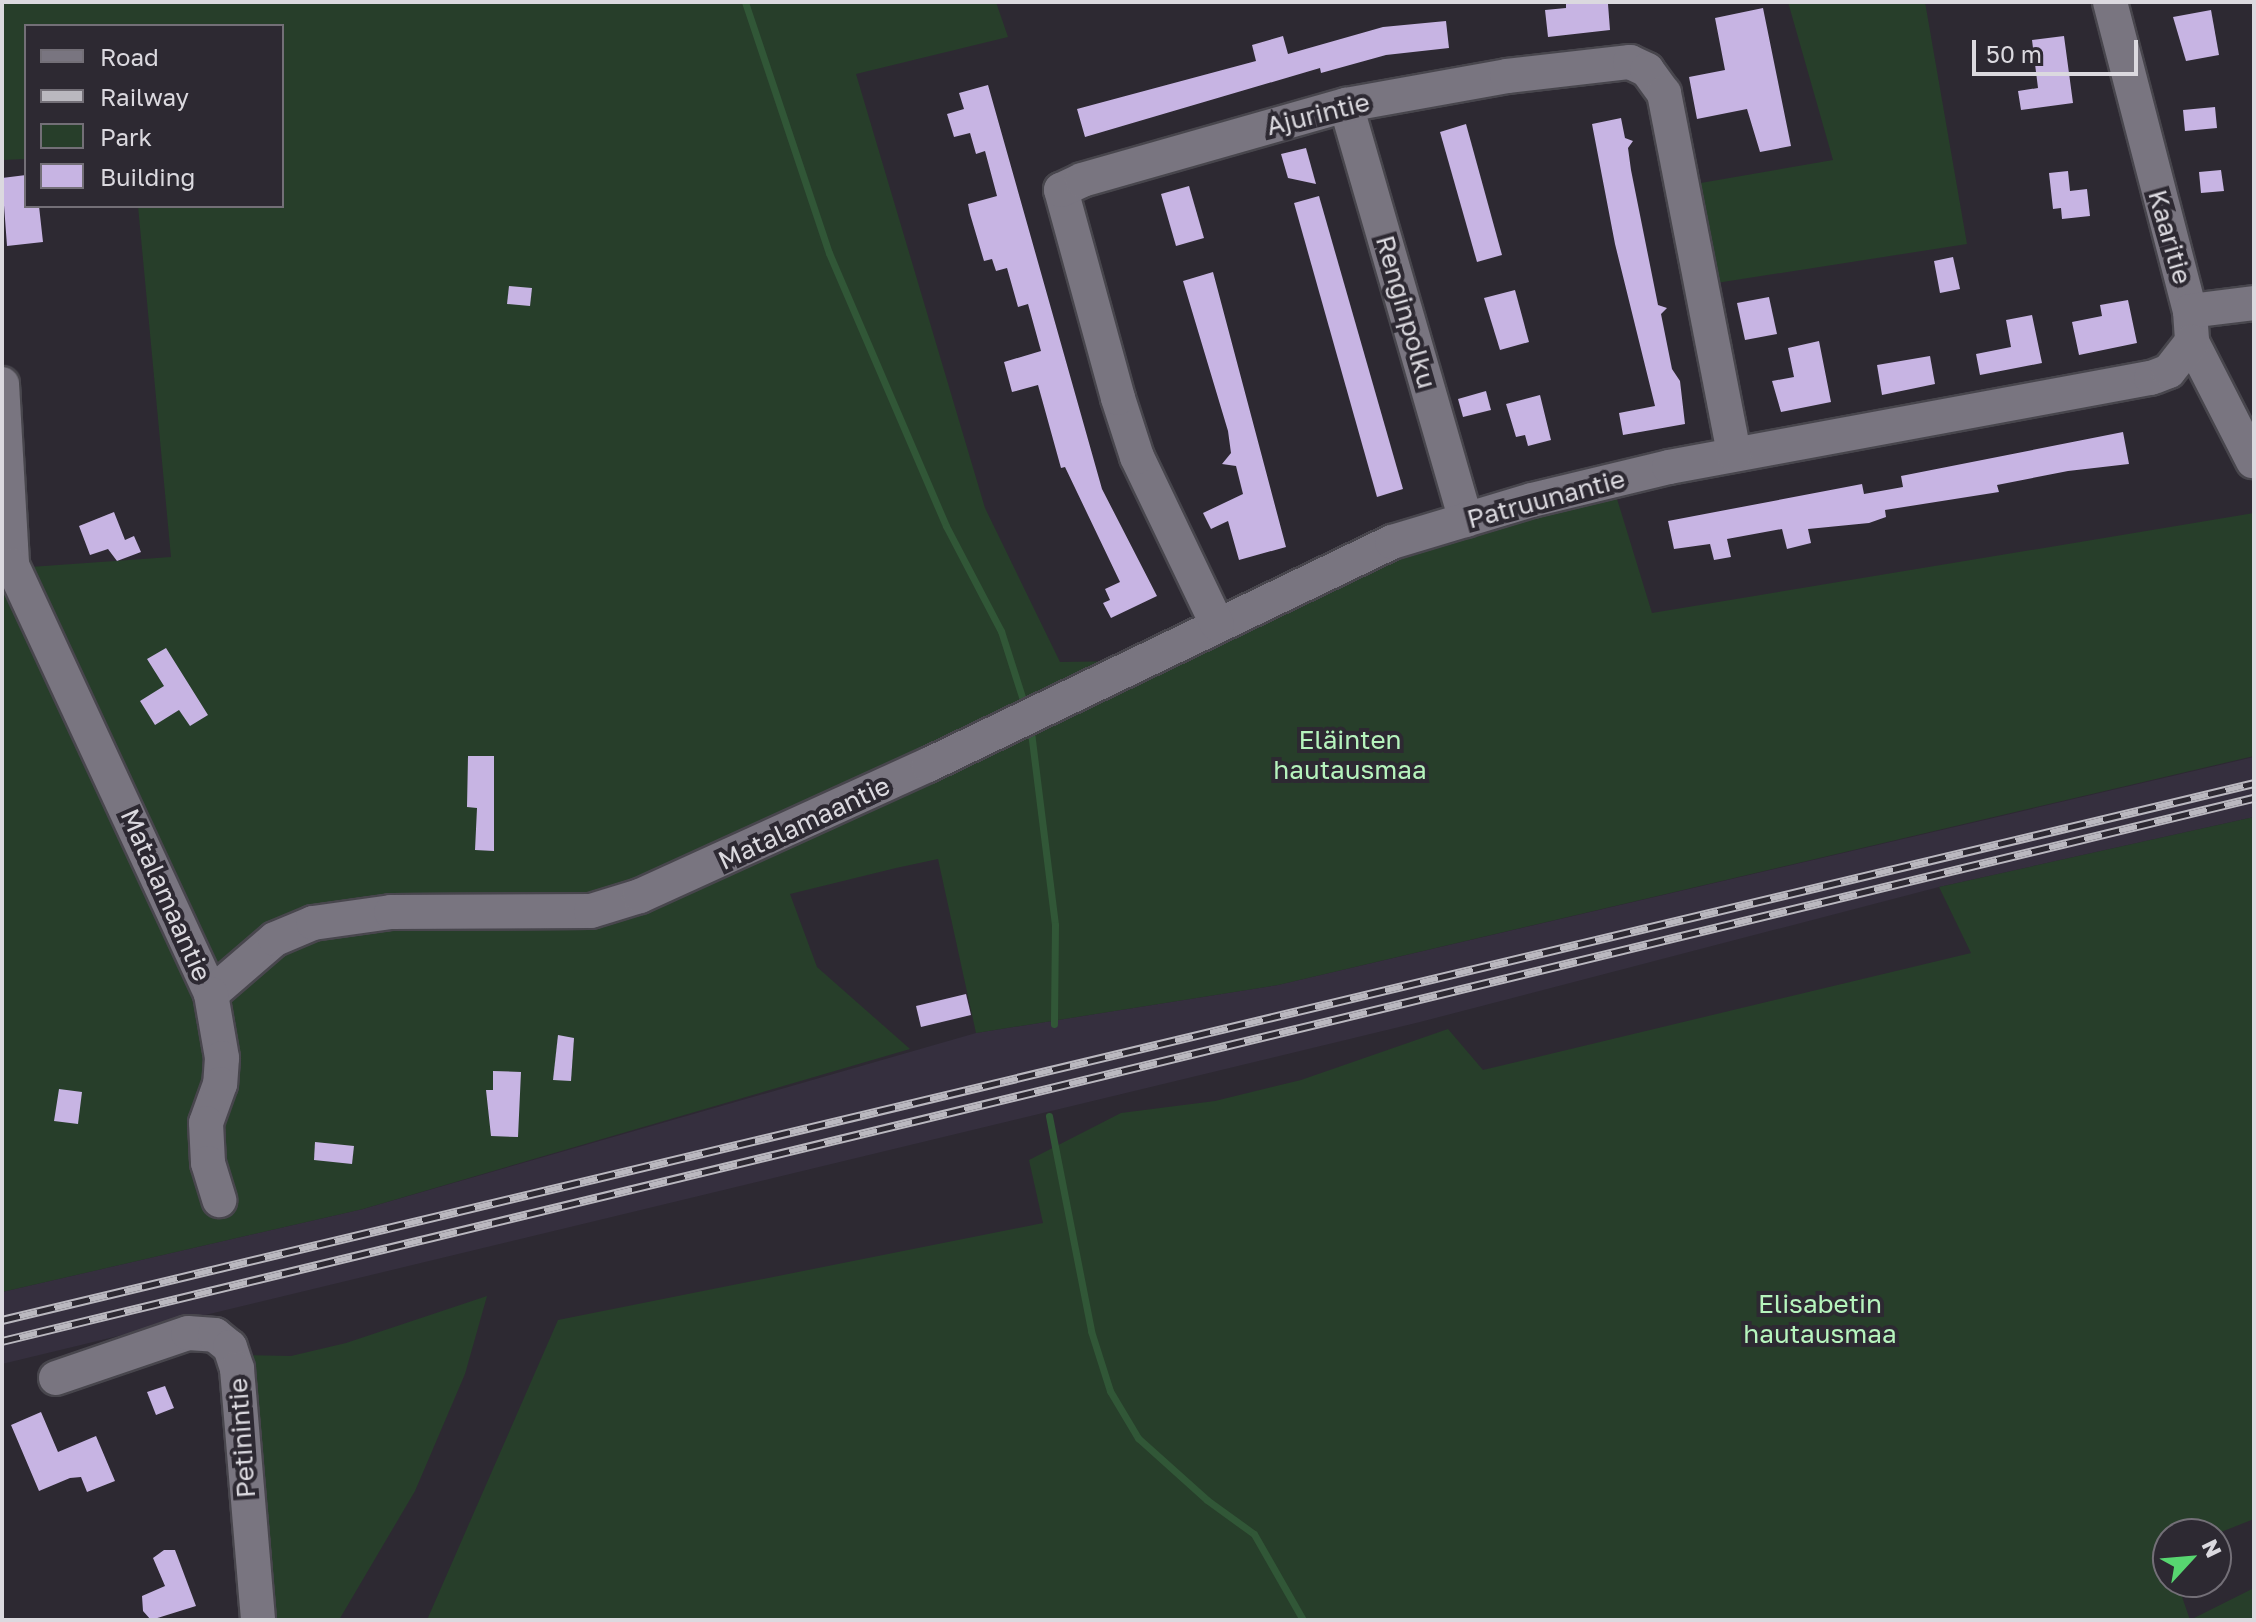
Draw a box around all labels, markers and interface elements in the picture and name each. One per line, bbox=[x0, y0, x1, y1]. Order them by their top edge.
legend bbox=[24, 24, 284, 208]
scale bar bbox=[1976, 24, 2142, 74]
text: 50 m bbox=[1986, 39, 2042, 68]
text: Road bbox=[100, 42, 159, 71]
text: Railway bbox=[100, 82, 189, 111]
street label: Ajurintie bbox=[1263, 86, 1373, 142]
text: Park bbox=[100, 122, 152, 151]
text: Building bbox=[100, 162, 195, 191]
street label: Kaaritie bbox=[2142, 186, 2198, 288]
street label: Renginpolku bbox=[1369, 232, 1443, 392]
street label: Patruunantie bbox=[1464, 463, 1628, 535]
park label: Eläinten hautausmaa bbox=[1273, 724, 1427, 786]
street label: Matalamaantie bbox=[713, 770, 895, 876]
street label: Matalamaantie bbox=[114, 804, 218, 986]
park label: Elisabetin hautausmaa bbox=[1743, 1288, 1897, 1350]
street label: Petinintie bbox=[222, 1377, 262, 1499]
north arrow bbox=[2152, 1518, 2232, 1598]
text: N bbox=[2196, 1535, 2228, 1562]

